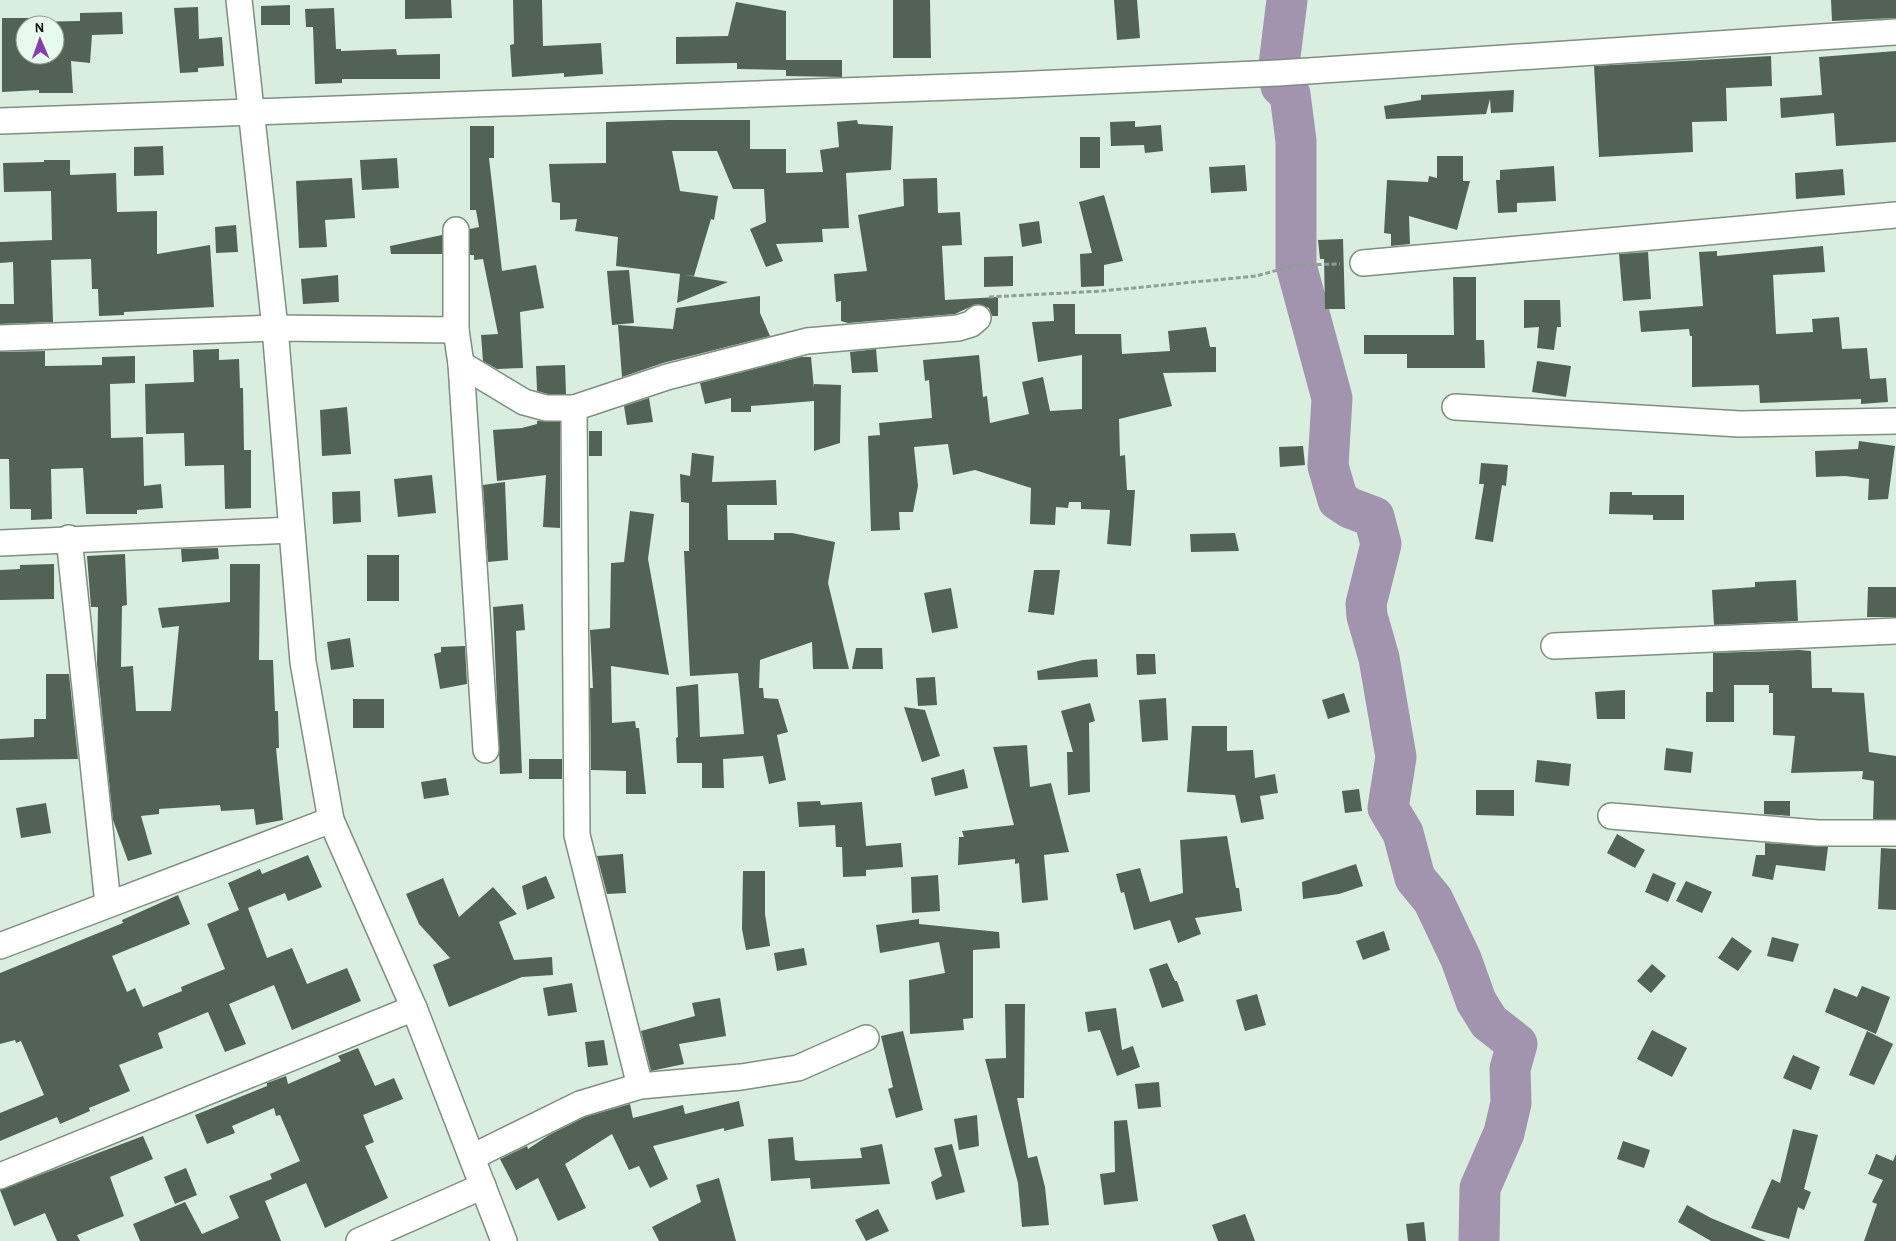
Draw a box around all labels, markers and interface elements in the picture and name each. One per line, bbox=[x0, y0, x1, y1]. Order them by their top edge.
north arrow bbox=[15, 15, 65, 65]
text: N bbox=[34, 21, 45, 35]

